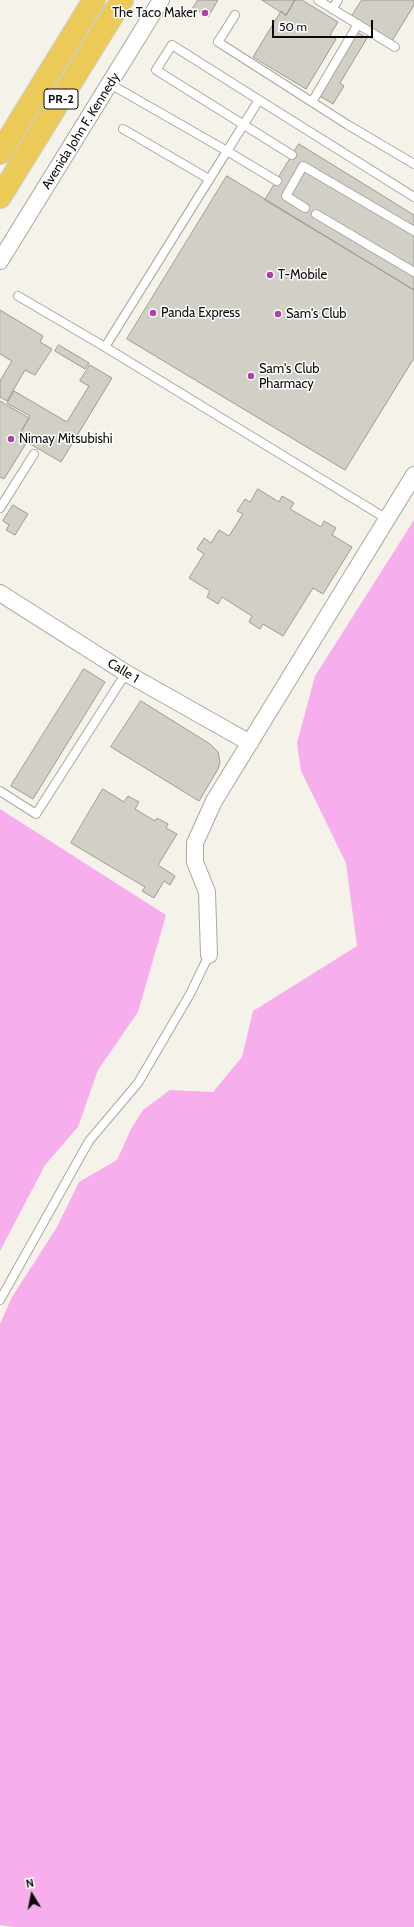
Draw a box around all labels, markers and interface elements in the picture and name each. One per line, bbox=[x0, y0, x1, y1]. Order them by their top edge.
place label: The Taco Maker bbox=[112, 5, 197, 21]
marker: The Taco Maker bbox=[200, 8, 210, 18]
scale bar bbox=[274, 12, 375, 38]
text: 50 m bbox=[279, 19, 307, 34]
street label: Avenida John F. Kennedy bbox=[39, 70, 123, 192]
road number: PR-2 bbox=[44, 89, 78, 109]
place label: T-Mobile bbox=[278, 267, 327, 283]
marker: T-Mobile bbox=[265, 270, 275, 280]
place label: Panda Express bbox=[161, 305, 240, 321]
place label: Sam's Club bbox=[286, 306, 346, 322]
marker: Panda Express bbox=[148, 308, 158, 318]
marker: Sam's Club bbox=[273, 309, 283, 319]
place label: Sam's Club Pharmacy bbox=[259, 361, 319, 392]
marker: Sam's Club Pharmacy bbox=[246, 371, 256, 381]
place label: Nimay Mitsubishi bbox=[19, 431, 113, 447]
marker: Nimay Mitsubishi bbox=[6, 434, 16, 444]
street label: Calle 1 bbox=[104, 656, 142, 686]
north arrow bbox=[12, 1875, 52, 1915]
text: N bbox=[25, 1876, 35, 1891]

